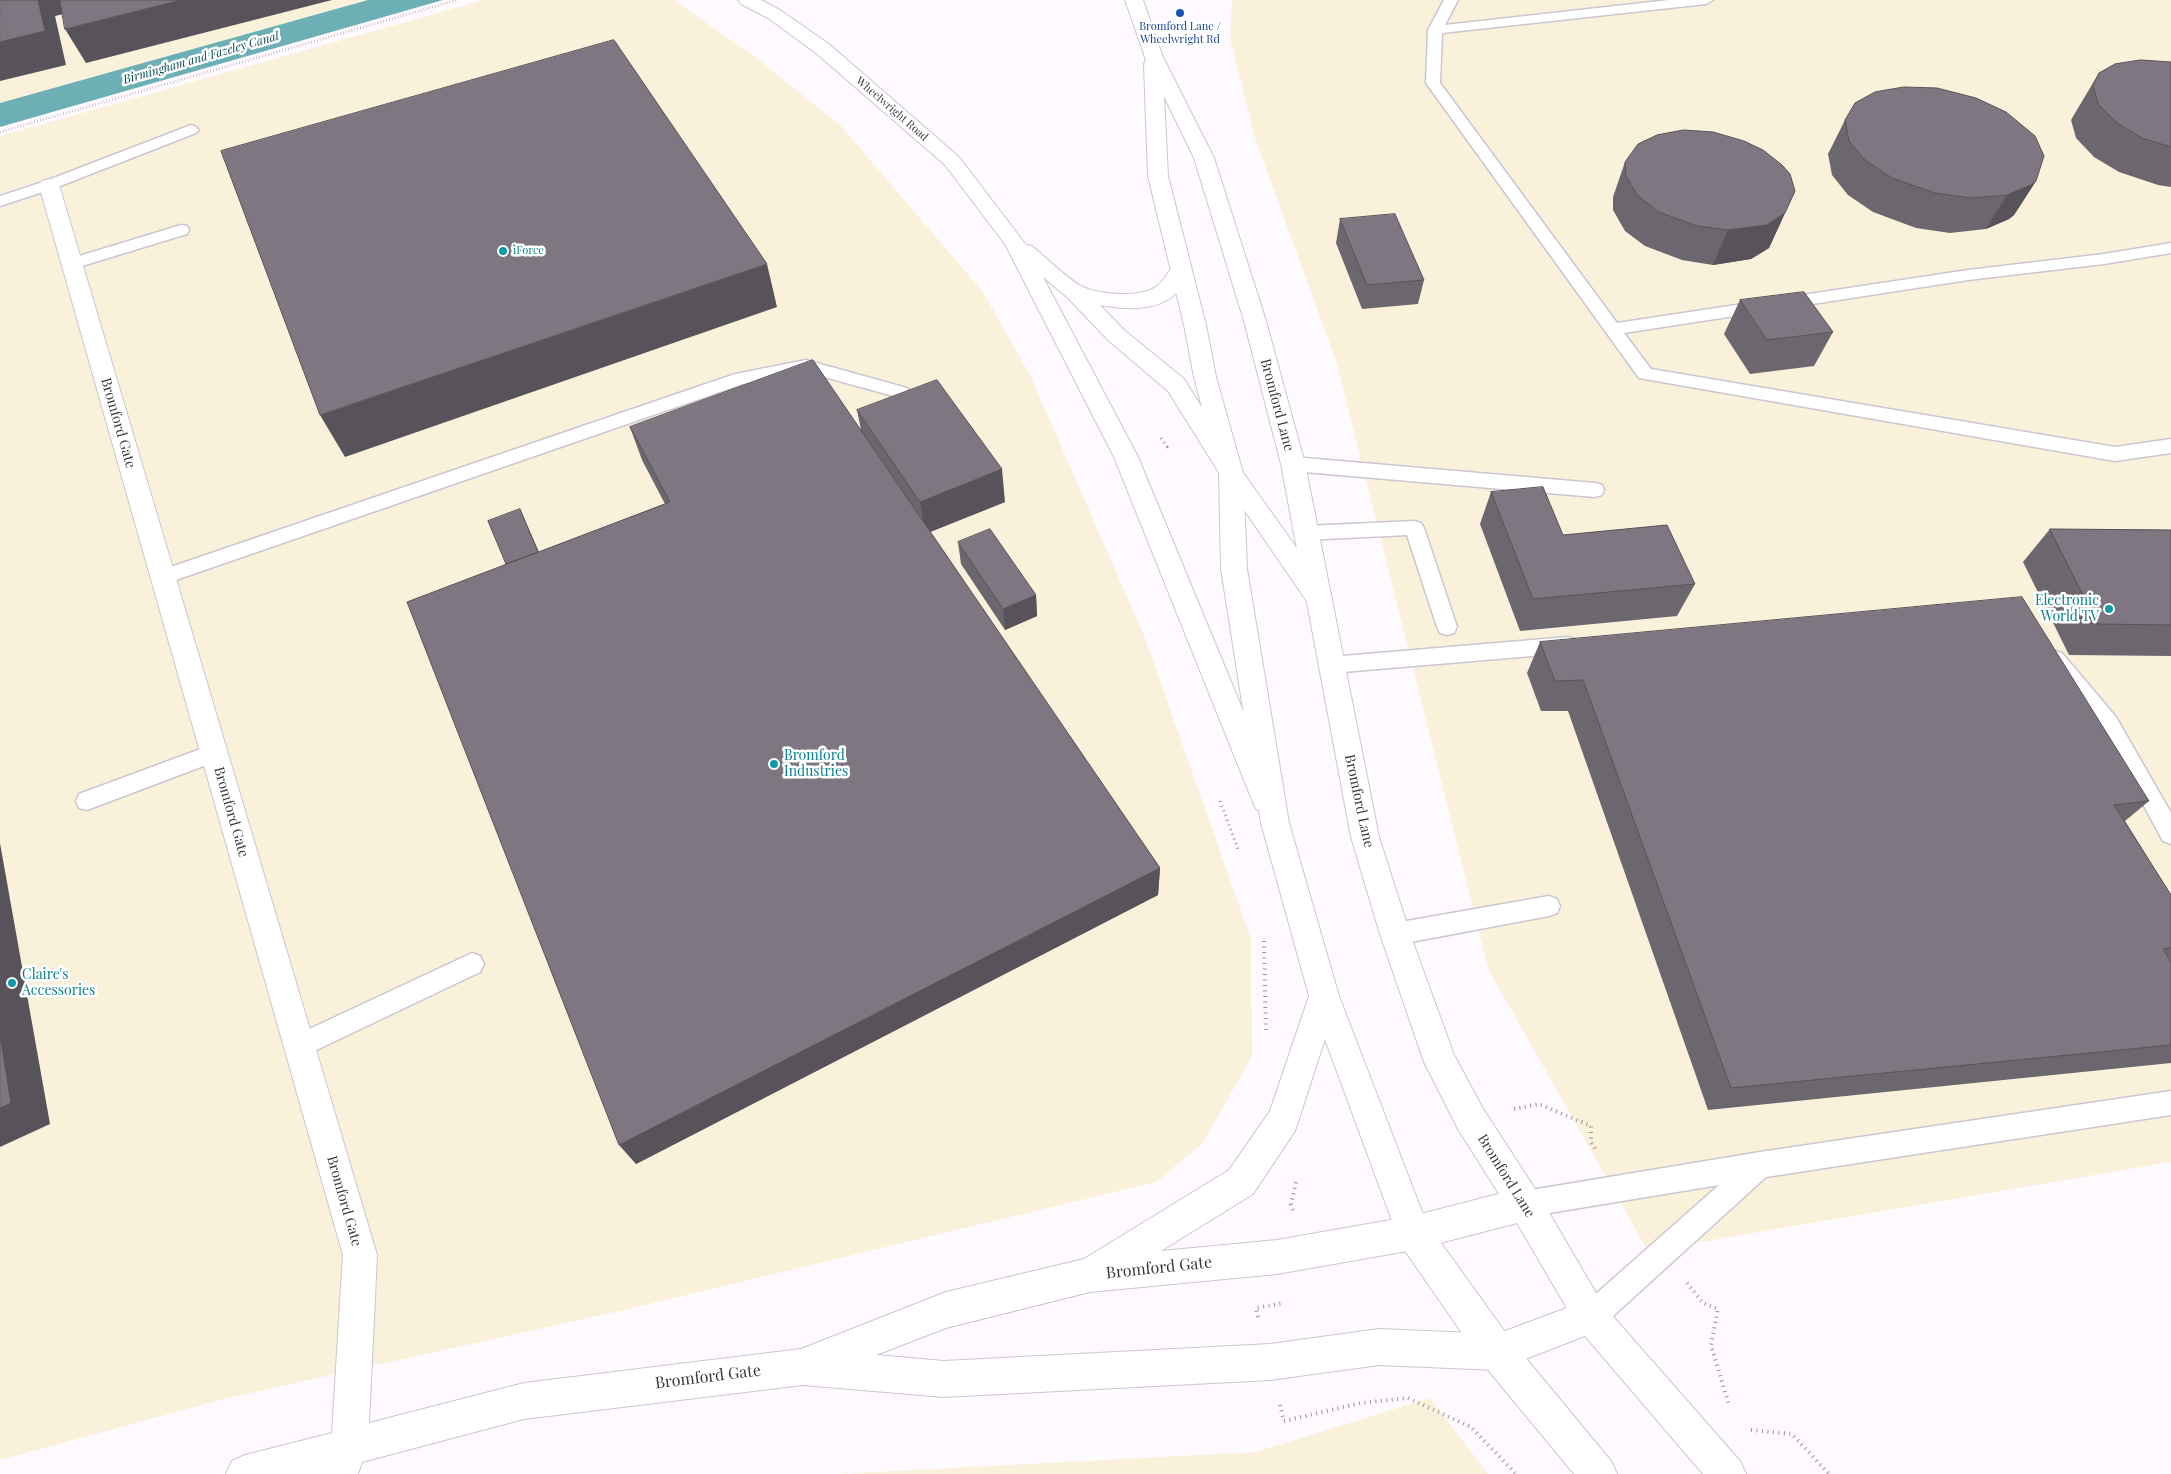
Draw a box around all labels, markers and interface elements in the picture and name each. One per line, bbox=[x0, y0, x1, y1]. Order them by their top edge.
marker: Bromford Lane / Wheelwright Rd bbox=[1174, 7, 1186, 19]
place label: Bromford Lane / Wheelwright Rd bbox=[1139, 20, 1221, 46]
water label: Birmingham and Fazeley Canal bbox=[121, 29, 281, 87]
street label: Wheelwright Road bbox=[853, 74, 931, 144]
place label: iForce bbox=[513, 244, 544, 258]
marker: iForce bbox=[497, 245, 509, 257]
street label: Bromford Lane bbox=[1257, 357, 1297, 453]
street label: Bromford Gate bbox=[97, 376, 139, 470]
place label: Electronic World TV bbox=[2035, 593, 2099, 626]
marker: Electronic World TV bbox=[2103, 603, 2115, 615]
place label: Bromford Industries bbox=[784, 748, 848, 780]
street label: Bromford Lane bbox=[1341, 753, 1377, 849]
marker: Bromford Industries bbox=[768, 758, 780, 770]
street label: Bromford Gate bbox=[210, 765, 252, 859]
place label: Claire's Accessories bbox=[22, 967, 95, 1000]
marker: Claire's Accessories bbox=[6, 977, 18, 989]
street label: Bromford Lane bbox=[1474, 1131, 1538, 1221]
street label: Bromford Gate bbox=[323, 1154, 365, 1248]
street label: Bromford Gate bbox=[1105, 1253, 1213, 1283]
street label: Bromford Gate bbox=[654, 1361, 762, 1393]

